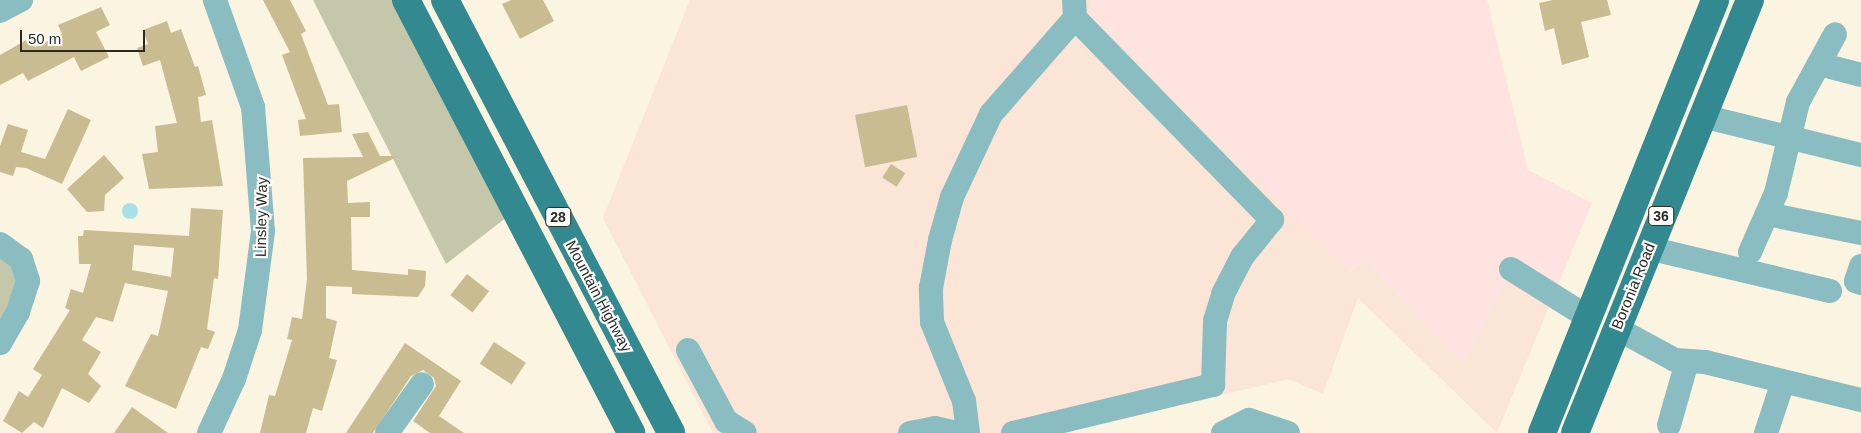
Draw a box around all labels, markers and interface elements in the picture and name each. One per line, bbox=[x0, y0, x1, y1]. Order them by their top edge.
scale bar bbox=[22, 20, 148, 52]
text: 50 m bbox=[28, 30, 61, 47]
street label: Linsley Way bbox=[251, 177, 271, 257]
road number: 36 bbox=[1647, 205, 1675, 228]
road number: 28 bbox=[544, 206, 572, 228]
street label: Mountain Highway bbox=[562, 237, 636, 355]
street label: Boronia Road bbox=[1607, 240, 1659, 332]

